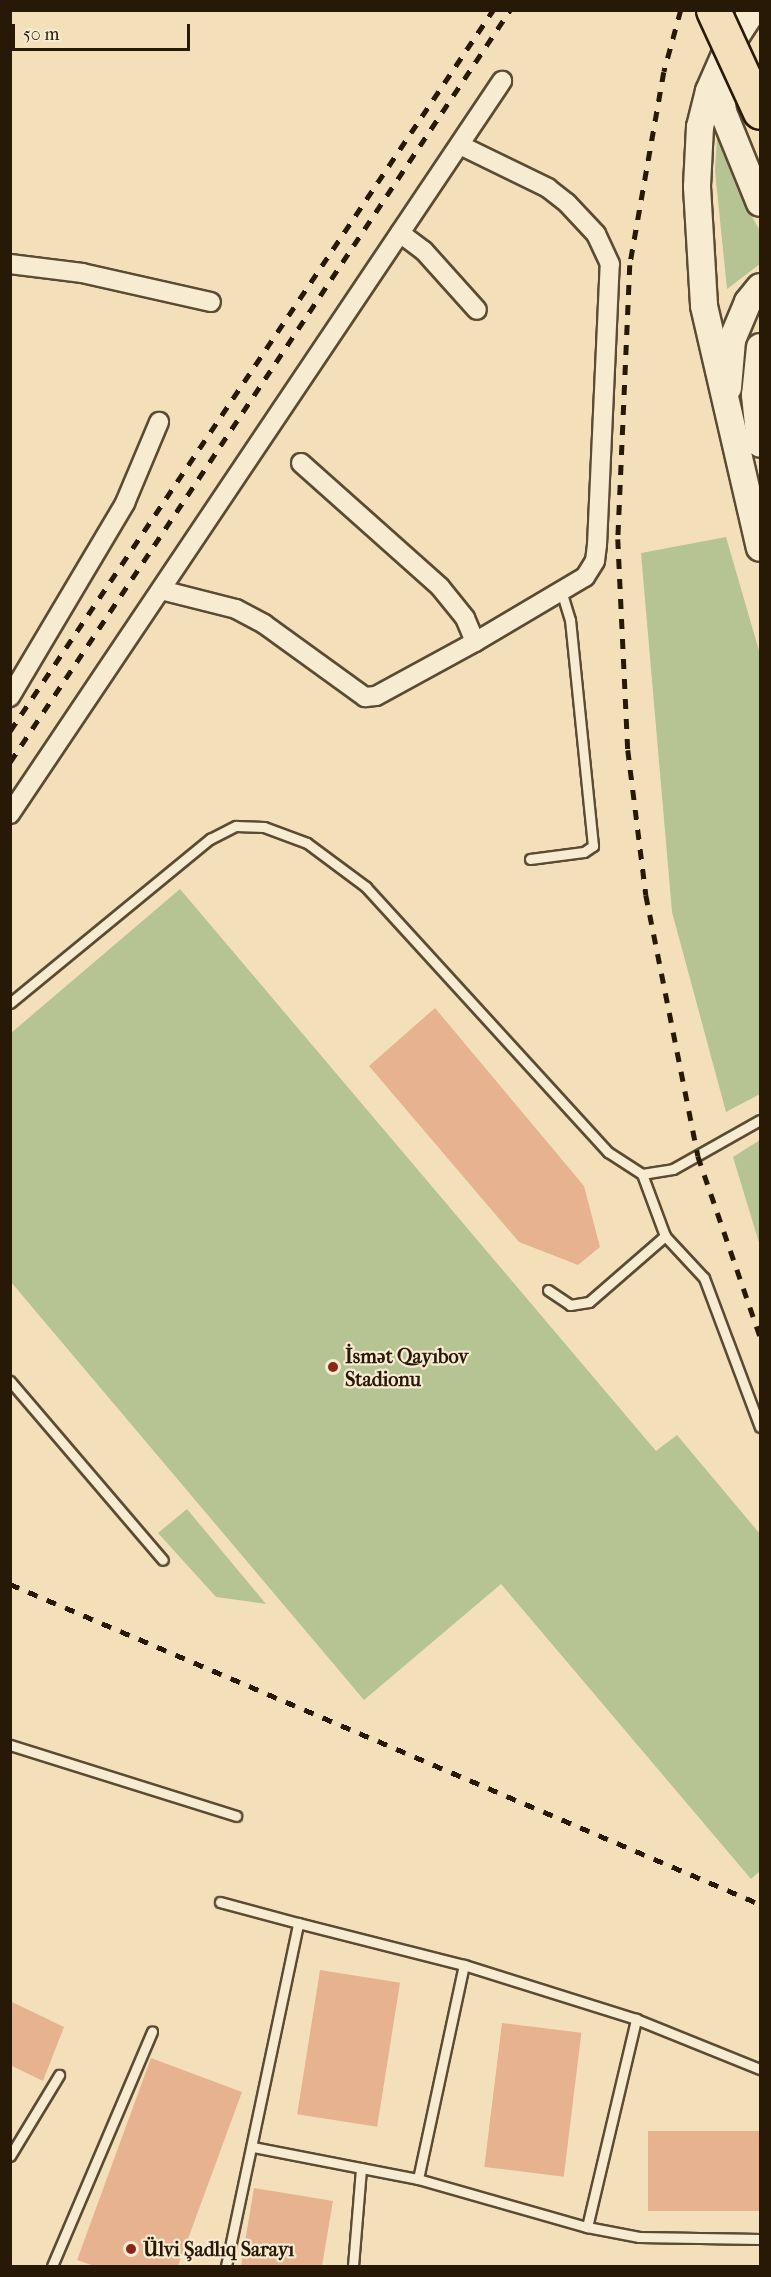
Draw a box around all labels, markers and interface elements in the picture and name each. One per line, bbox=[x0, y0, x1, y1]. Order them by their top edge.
scale bar bbox=[15, 12, 194, 50]
text: 50 m bbox=[23, 24, 59, 45]
place label: İsmət Qayıbov Stadionu bbox=[345, 1344, 468, 1391]
marker: İsmət Qayıbov Stadionu bbox=[326, 1360, 340, 1374]
place label: Ülvi Şadlıq Sarayı bbox=[143, 2237, 294, 2261]
marker: Ülvi Şadlıq Sarayı bbox=[124, 2242, 138, 2256]

